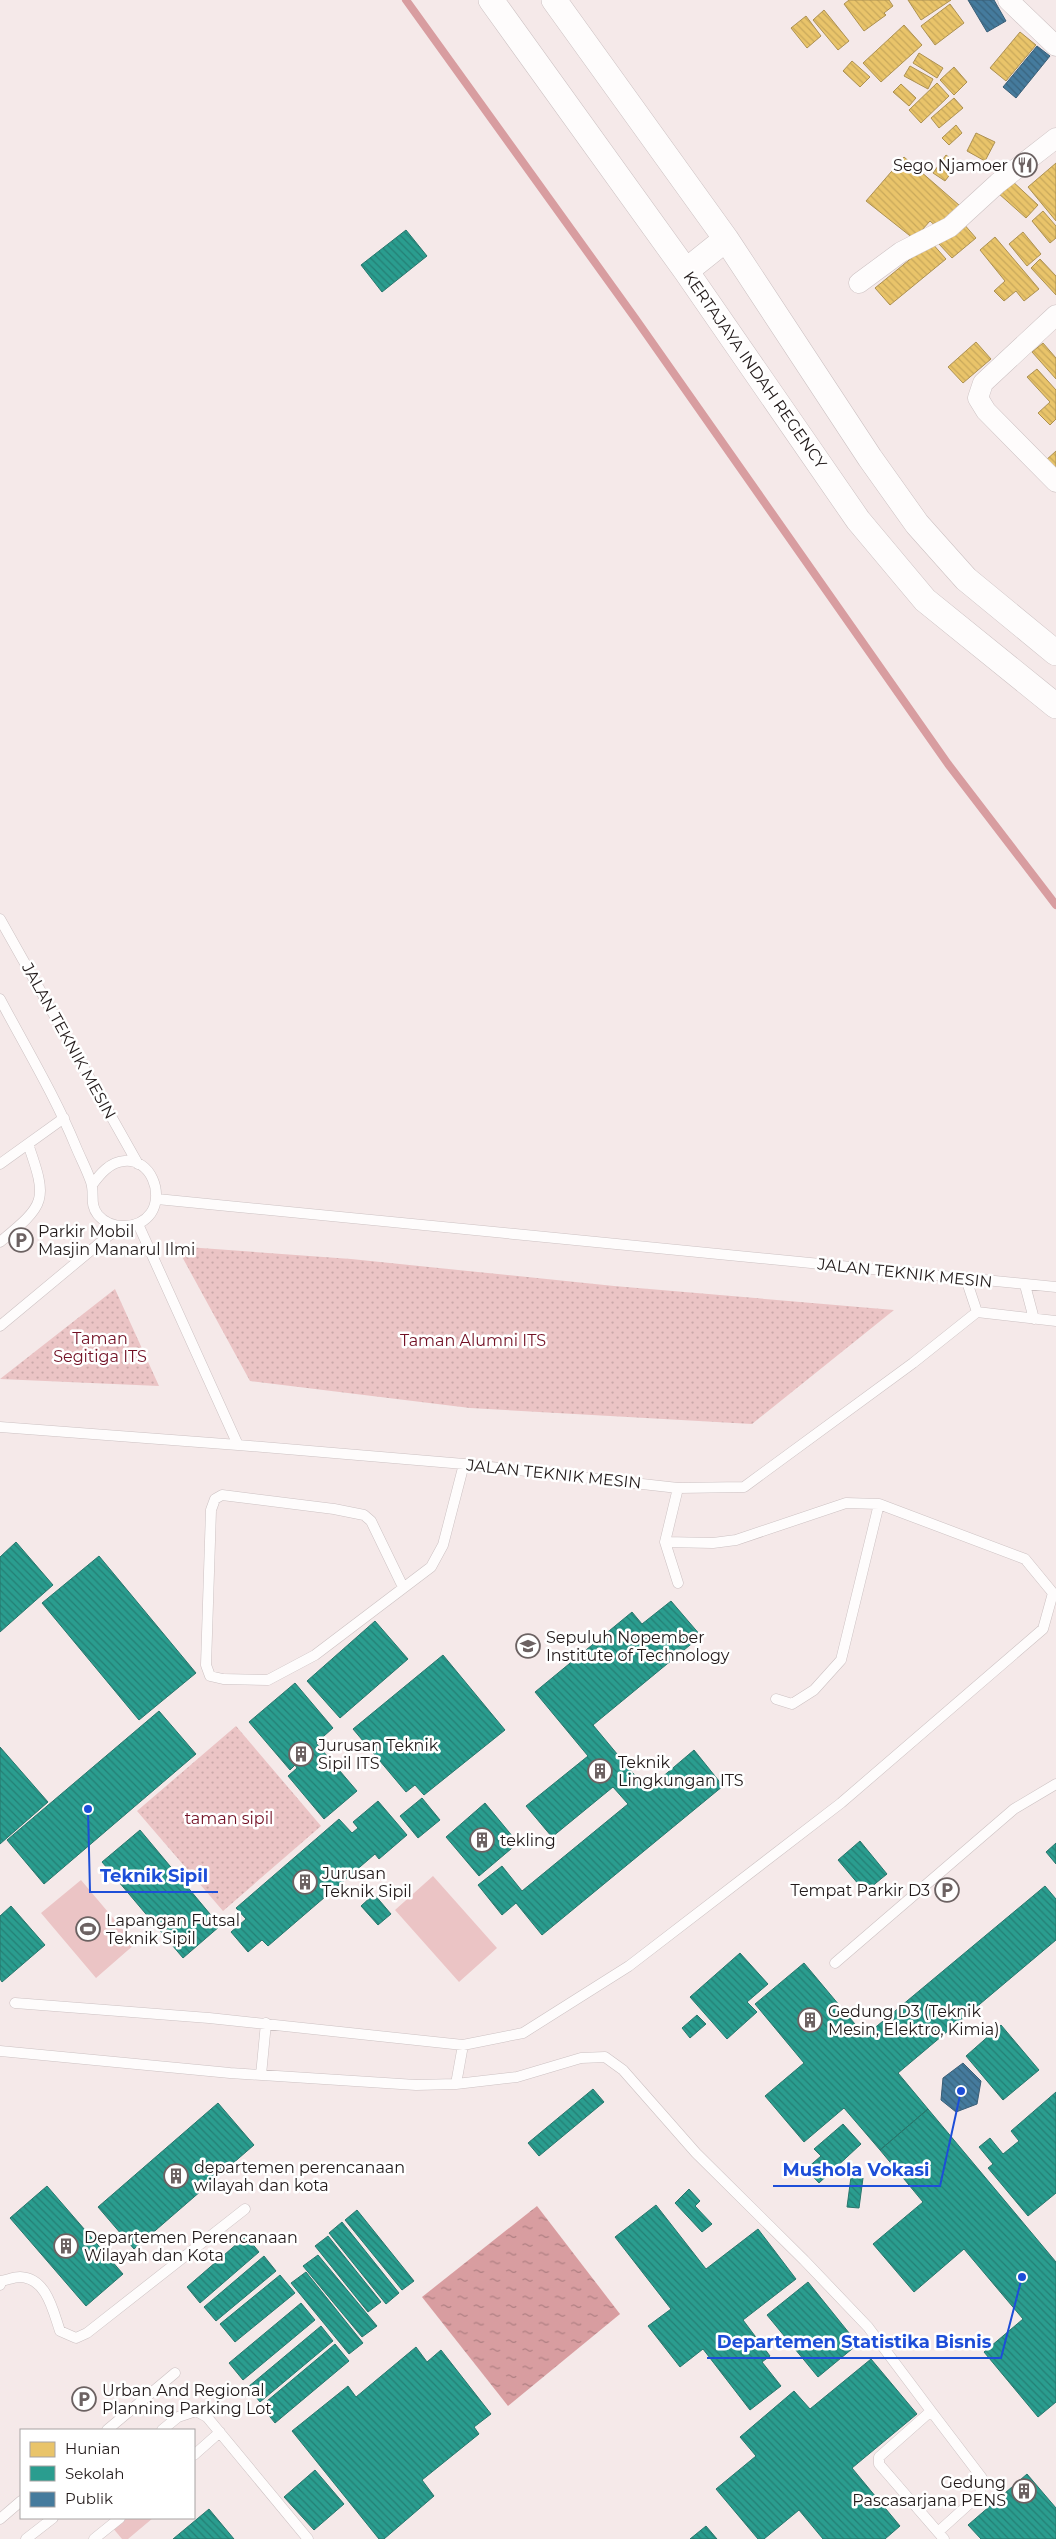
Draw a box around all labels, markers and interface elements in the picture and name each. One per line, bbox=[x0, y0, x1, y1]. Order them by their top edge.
restaurant icon: Sego Njamoer bbox=[1012, 152, 1038, 178]
place label: Sego Njamoer bbox=[893, 156, 1008, 175]
street label: KERTAJAYA INDAH REGENCY bbox=[679, 268, 831, 473]
street label: JALAN TEKNIK MESIN bbox=[18, 959, 120, 1122]
place label: Parkir Mobil Masjin Manarul Ilmi bbox=[38, 1222, 195, 1259]
parking icon: Parkir Mobil Masjin Manarul Ilmi bbox=[8, 1227, 34, 1253]
street label: JALAN TEKNIK MESIN bbox=[816, 1254, 993, 1292]
park label: Taman Segitiga ITS bbox=[53, 1329, 147, 1366]
park label: Taman Alumni ITS bbox=[400, 1331, 546, 1350]
street label: JALAN TEKNIK MESIN bbox=[465, 1455, 642, 1493]
place label: Sepuluh Nopember Institute of Technology bbox=[546, 1628, 730, 1665]
school or university icon: Sepuluh Nopember Institute of Technology bbox=[515, 1633, 541, 1659]
place label: Jurusan Teknik Sipil ITS bbox=[317, 1736, 439, 1773]
building icon: Jurusan Teknik Sipil ITS bbox=[288, 1741, 314, 1767]
place label: Teknik Lingkungan ITS bbox=[618, 1753, 744, 1790]
building icon: Teknik Lingkungan ITS bbox=[587, 1758, 613, 1784]
park label: taman sipil bbox=[185, 1809, 273, 1828]
building icon: tekling bbox=[469, 1827, 495, 1853]
place label: tekling bbox=[500, 1831, 556, 1850]
callout: Teknik Sipil bbox=[90, 1859, 218, 1892]
place label: Jurusan Teknik Sipil bbox=[321, 1864, 412, 1901]
text: Teknik Sipil bbox=[100, 1865, 208, 1887]
building icon: Jurusan Teknik Sipil bbox=[292, 1869, 318, 1895]
parking icon: Tempat Parkir D3 bbox=[934, 1877, 960, 1903]
place label: Tempat Parkir D3 bbox=[791, 1881, 930, 1900]
place label: Lapangan Futsal Teknik Sipil bbox=[106, 1911, 240, 1948]
sports icon: Lapangan Futsal Teknik Sipil bbox=[75, 1916, 101, 1942]
place label: Gedung D3 (Teknik Mesin, Elektro, Kimia) bbox=[828, 2002, 999, 2039]
building icon: Gedung D3 (Teknik Mesin, Elektro, Kimia) bbox=[797, 2007, 823, 2033]
callout: Mushola Vokasi bbox=[773, 2153, 940, 2186]
place label: departemen perencanaan wilayah dan kota bbox=[194, 2158, 405, 2195]
text: Mushola Vokasi bbox=[783, 2159, 929, 2181]
building icon: departemen perencanaan wilayah dan kota bbox=[163, 2163, 189, 2189]
place label: Departemen Perencanaan Wilayah dan Kota bbox=[84, 2228, 298, 2265]
building icon: Departemen Perencanaan Wilayah dan Kota bbox=[53, 2233, 79, 2259]
callout: Departemen Statistika Bisnis bbox=[707, 2325, 1001, 2358]
text: Departemen Statistika Bisnis bbox=[717, 2331, 992, 2353]
place label: Urban And Regional Planning Parking Lot bbox=[102, 2381, 272, 2418]
parking icon: Urban And Regional Planning Parking Lot bbox=[71, 2386, 97, 2412]
legend bbox=[20, 2429, 195, 2519]
text: Hunian bbox=[65, 2439, 120, 2458]
text: Sekolah bbox=[65, 2464, 124, 2483]
place label: Gedung Pascasarjana PENS bbox=[852, 2473, 1006, 2510]
building icon: Gedung Pascasarjana PENS bbox=[1011, 2478, 1037, 2504]
text: Publik bbox=[65, 2489, 113, 2508]

